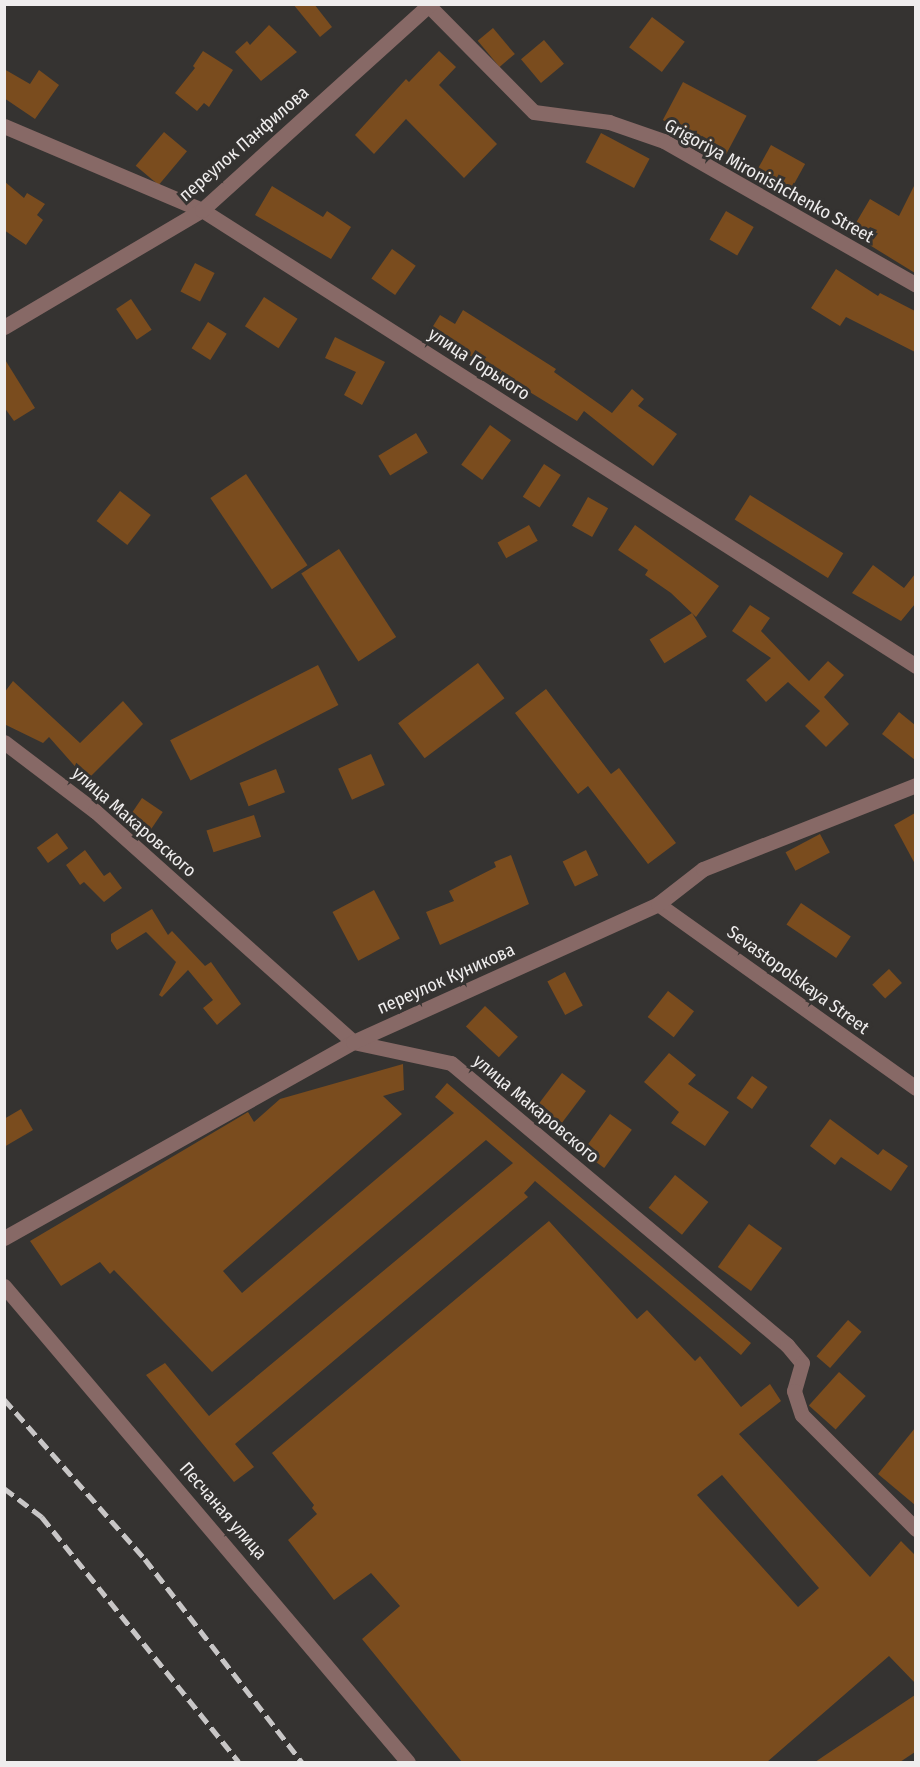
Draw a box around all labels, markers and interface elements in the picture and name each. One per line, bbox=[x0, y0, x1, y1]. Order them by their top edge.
street label: переулок Панфилова bbox=[175, 82, 313, 206]
street label: Grigoriya Mironishchenko Street bbox=[661, 114, 877, 248]
street label: улица Горького bbox=[424, 323, 534, 405]
street label: улица Макаровского bbox=[68, 762, 200, 882]
street label: Sevastopolskaya Street bbox=[723, 921, 873, 1039]
street label: переулок Куникова bbox=[374, 939, 518, 1019]
street label: улица Макаровского bbox=[469, 1050, 603, 1168]
street label: Песчаная улица bbox=[175, 1458, 271, 1564]

